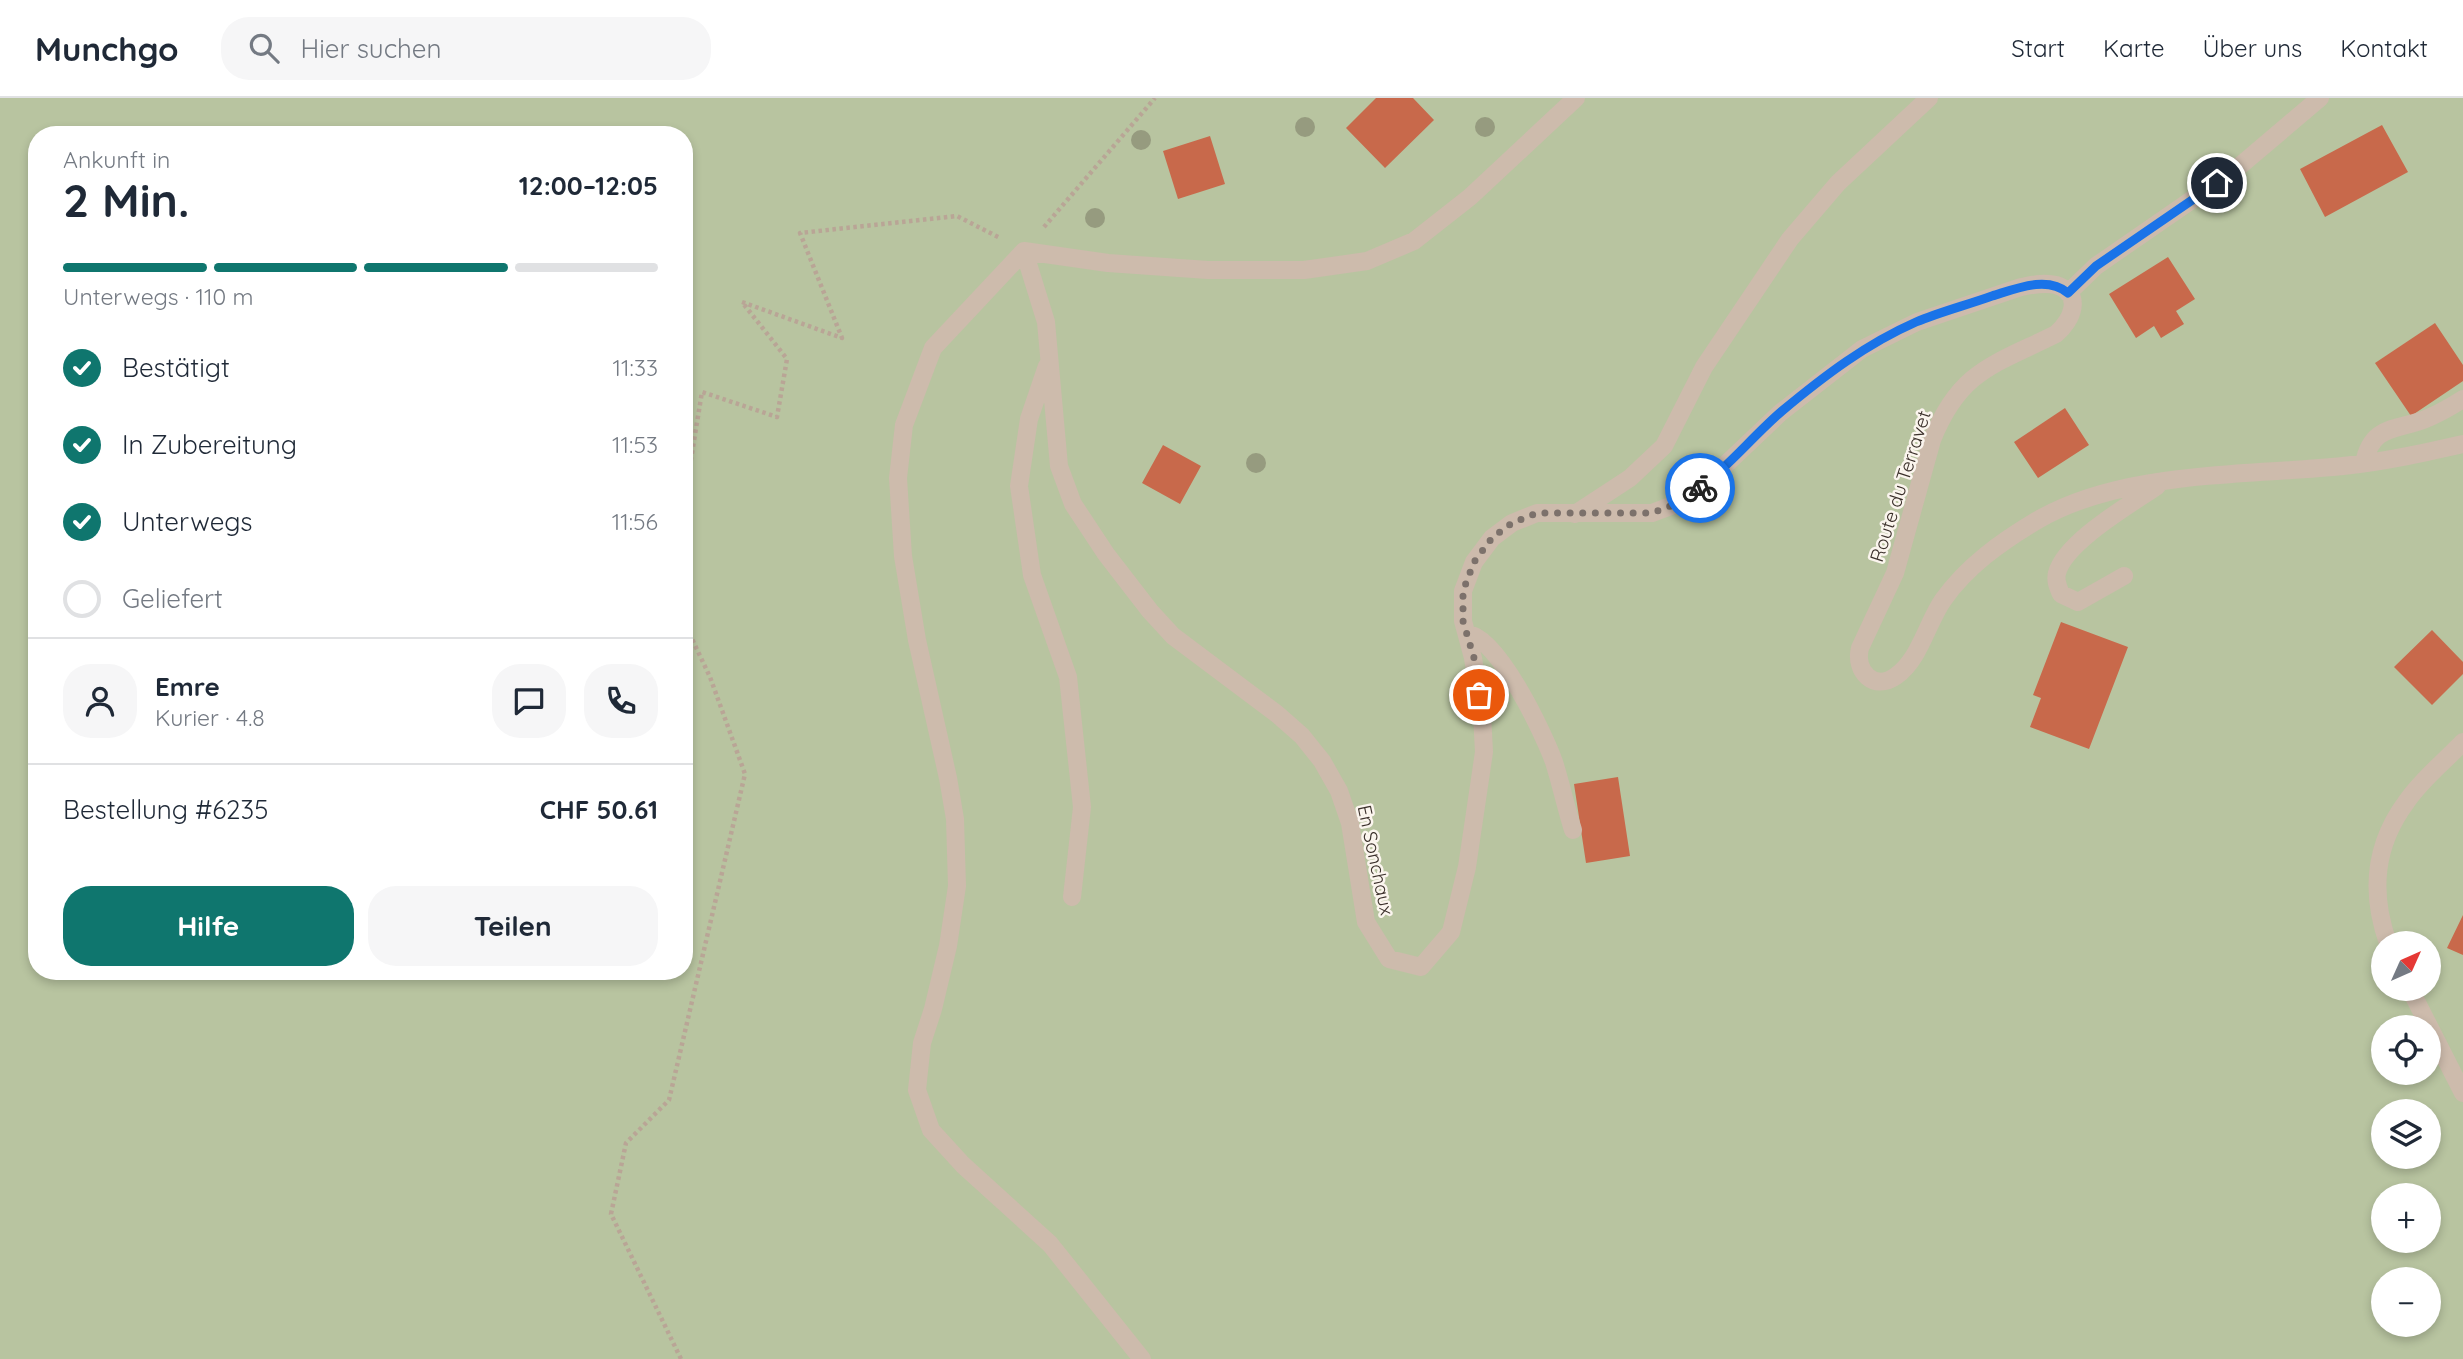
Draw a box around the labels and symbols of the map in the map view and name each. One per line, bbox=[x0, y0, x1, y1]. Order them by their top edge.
pin bbox=[2187, 153, 2247, 213]
street label: Route du Terravet bbox=[1864, 407, 1936, 565]
courier bbox=[1665, 453, 1735, 523]
pin bbox=[1449, 665, 1509, 725]
street label: En Sonchaux bbox=[1353, 803, 1399, 917]
north arrow bbox=[2371, 931, 2441, 1001]

